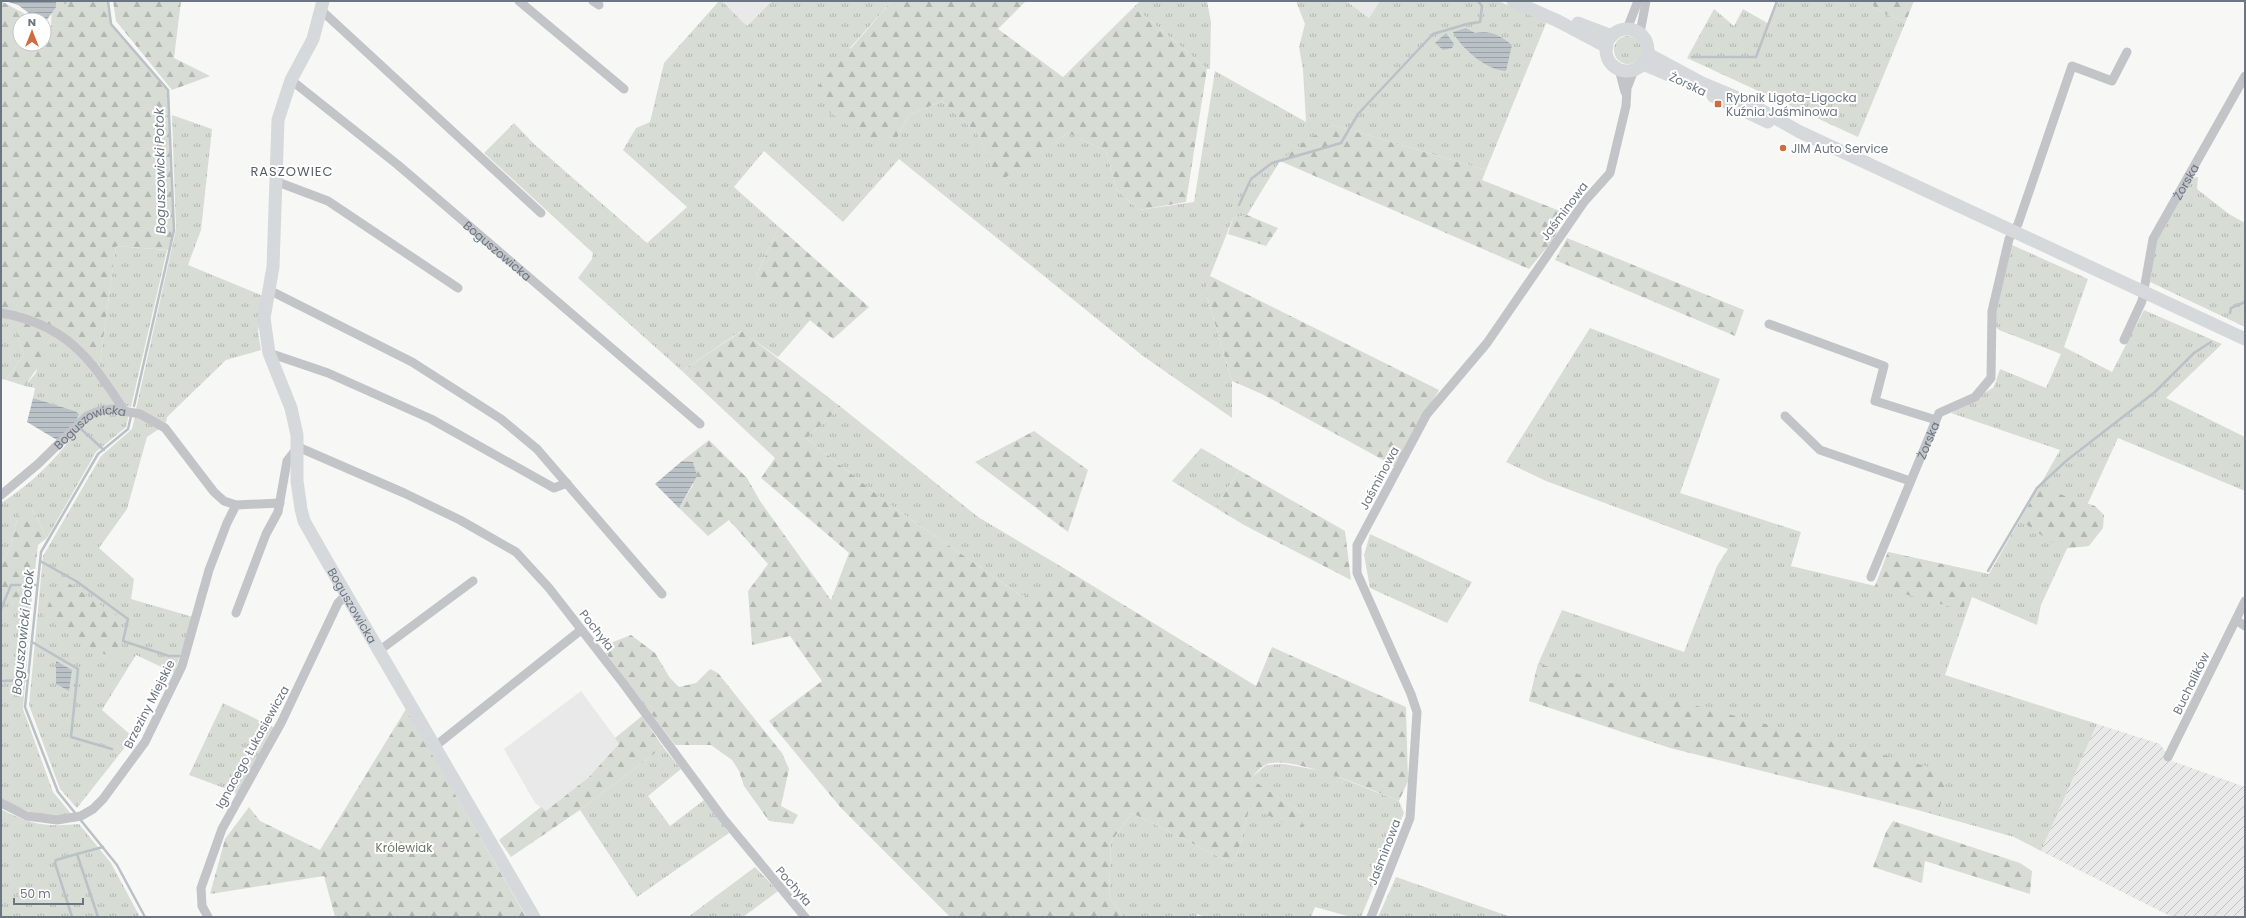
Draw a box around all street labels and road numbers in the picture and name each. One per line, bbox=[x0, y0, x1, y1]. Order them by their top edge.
street label: Żorska bbox=[1667, 68, 1709, 100]
street label: Żorska bbox=[2168, 160, 2203, 203]
street label: Jaśminowa bbox=[1536, 178, 1592, 244]
street label: Boguszowicka bbox=[460, 216, 535, 285]
street label: Boguszowicka bbox=[49, 401, 128, 453]
street label: Żorska bbox=[1912, 419, 1943, 462]
street label: Jaśminowa bbox=[1355, 443, 1403, 513]
street label: Boguszowicka bbox=[324, 564, 381, 646]
street label: Pochyła bbox=[576, 606, 618, 654]
street label: Buchalików bbox=[2169, 649, 2214, 717]
street label: Brzeziny Miejskie bbox=[119, 657, 179, 751]
street label: Ignacego Łukasiewicza bbox=[211, 682, 293, 812]
street label: Jaśminowa bbox=[1364, 817, 1404, 887]
street label: Pochyła bbox=[772, 863, 816, 909]

